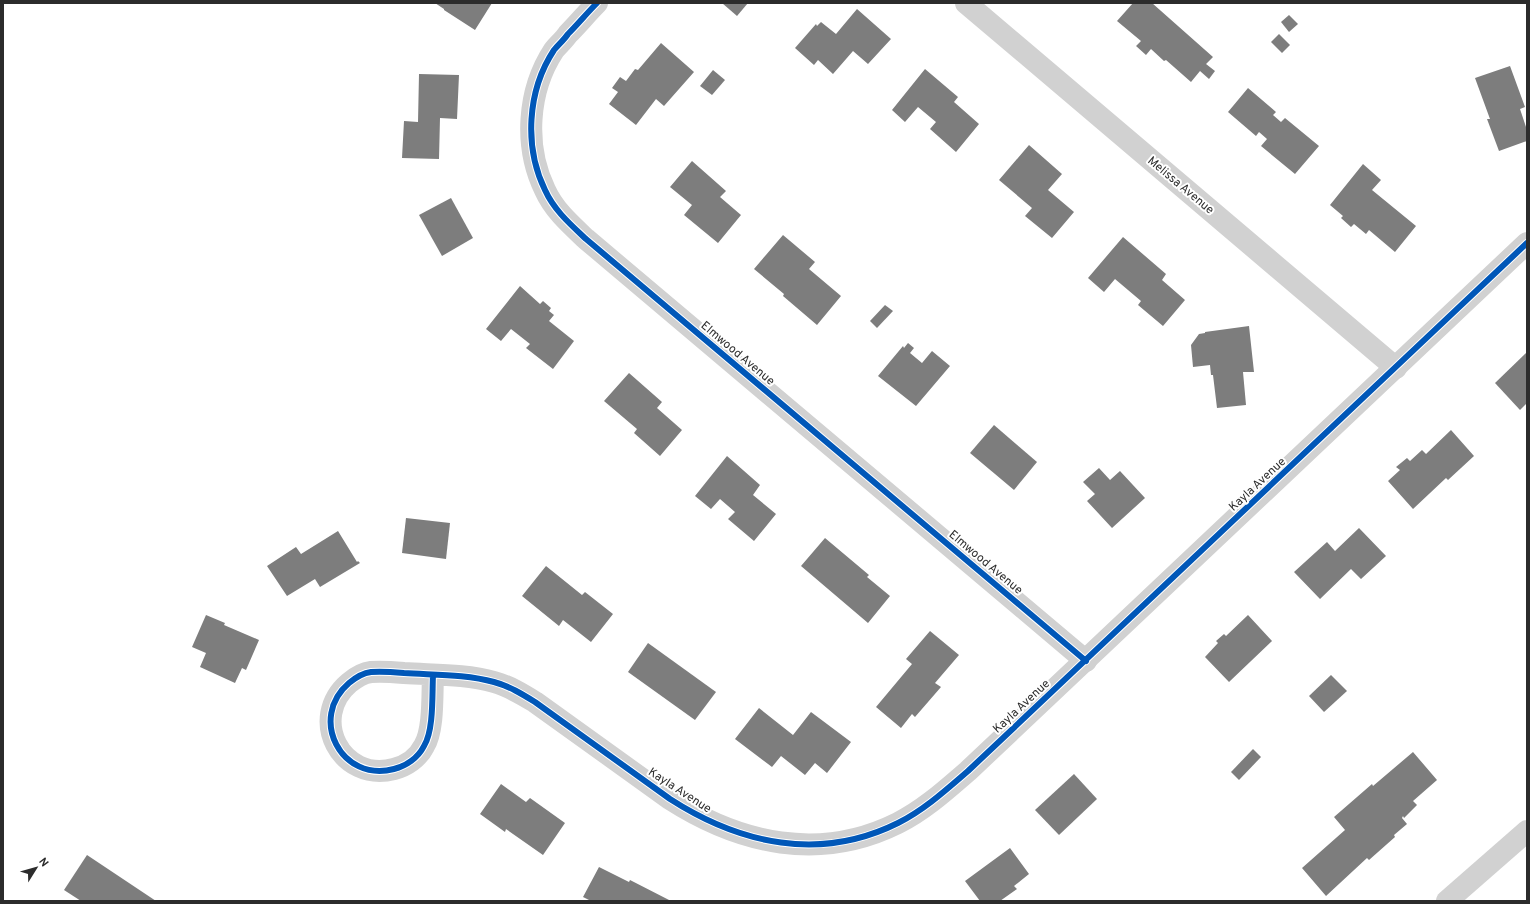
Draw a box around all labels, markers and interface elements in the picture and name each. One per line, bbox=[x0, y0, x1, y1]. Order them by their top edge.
street label: Melissa Avenue bbox=[1144, 153, 1217, 218]
street label: Elmwood Avenue bbox=[697, 318, 778, 389]
street label: Kayla Avenue bbox=[1226, 454, 1290, 515]
street label: Elmwood Avenue bbox=[945, 527, 1026, 598]
street label: Kayla Avenue bbox=[990, 676, 1054, 737]
street label: Kayla Avenue bbox=[645, 764, 714, 817]
north arrow bbox=[16, 848, 56, 888]
text: N bbox=[35, 855, 51, 870]

